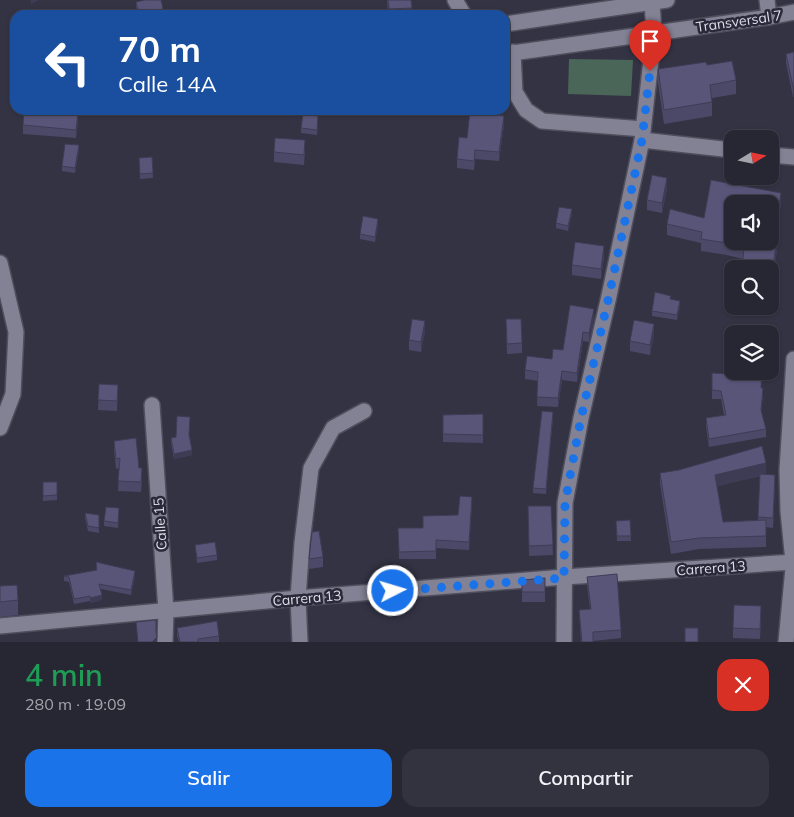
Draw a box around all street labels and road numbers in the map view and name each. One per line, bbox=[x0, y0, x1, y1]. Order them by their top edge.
street label: Transversal 7 bbox=[695, 6, 783, 36]
street label: Calle 15 bbox=[149, 497, 171, 551]
street label: Carrera 13 bbox=[676, 557, 746, 579]
street label: Carrera 13 bbox=[272, 586, 342, 610]

